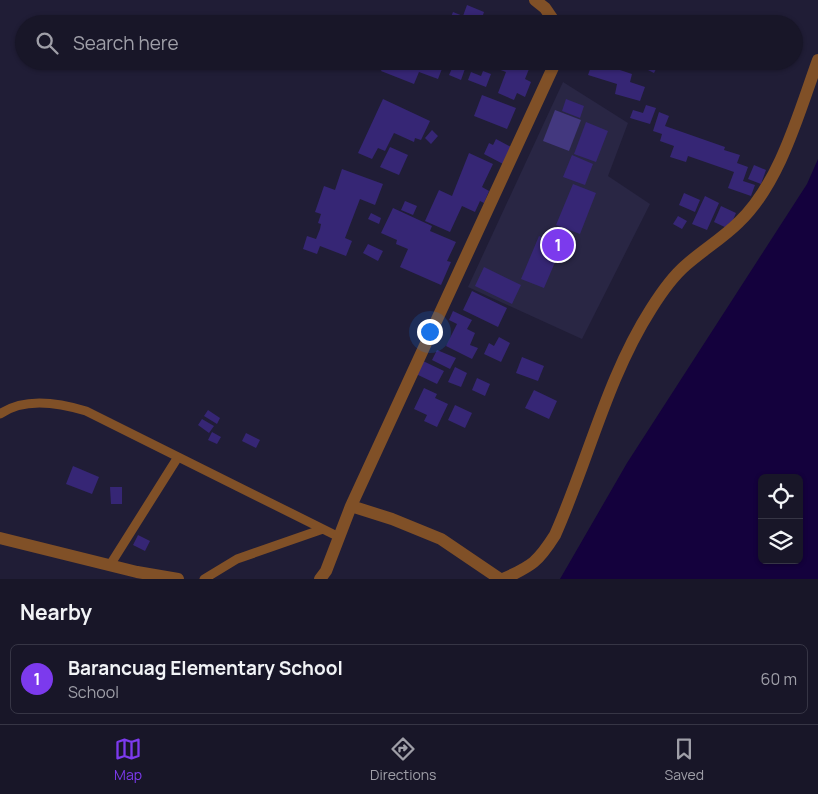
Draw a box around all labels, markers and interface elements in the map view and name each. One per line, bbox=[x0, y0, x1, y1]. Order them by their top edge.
search box bbox=[15, 15, 803, 70]
icon: search bbox=[33, 29, 61, 57]
text: Search here bbox=[73, 30, 179, 56]
pin: 1 bbox=[542, 226, 574, 264]
your location bbox=[417, 319, 443, 345]
map controls bbox=[758, 474, 803, 564]
button: locate bbox=[758, 474, 803, 519]
button: layers bbox=[758, 519, 803, 564]
text: Nearby bbox=[20, 598, 92, 626]
text: Barancuag Elementary School bbox=[68, 655, 343, 681]
text: 1 bbox=[33, 668, 41, 690]
text: 60 m bbox=[761, 668, 797, 690]
text: School bbox=[68, 681, 119, 703]
tab: Map bbox=[114, 735, 142, 784]
tab: Directions bbox=[370, 735, 436, 784]
tab: Saved bbox=[665, 735, 704, 784]

